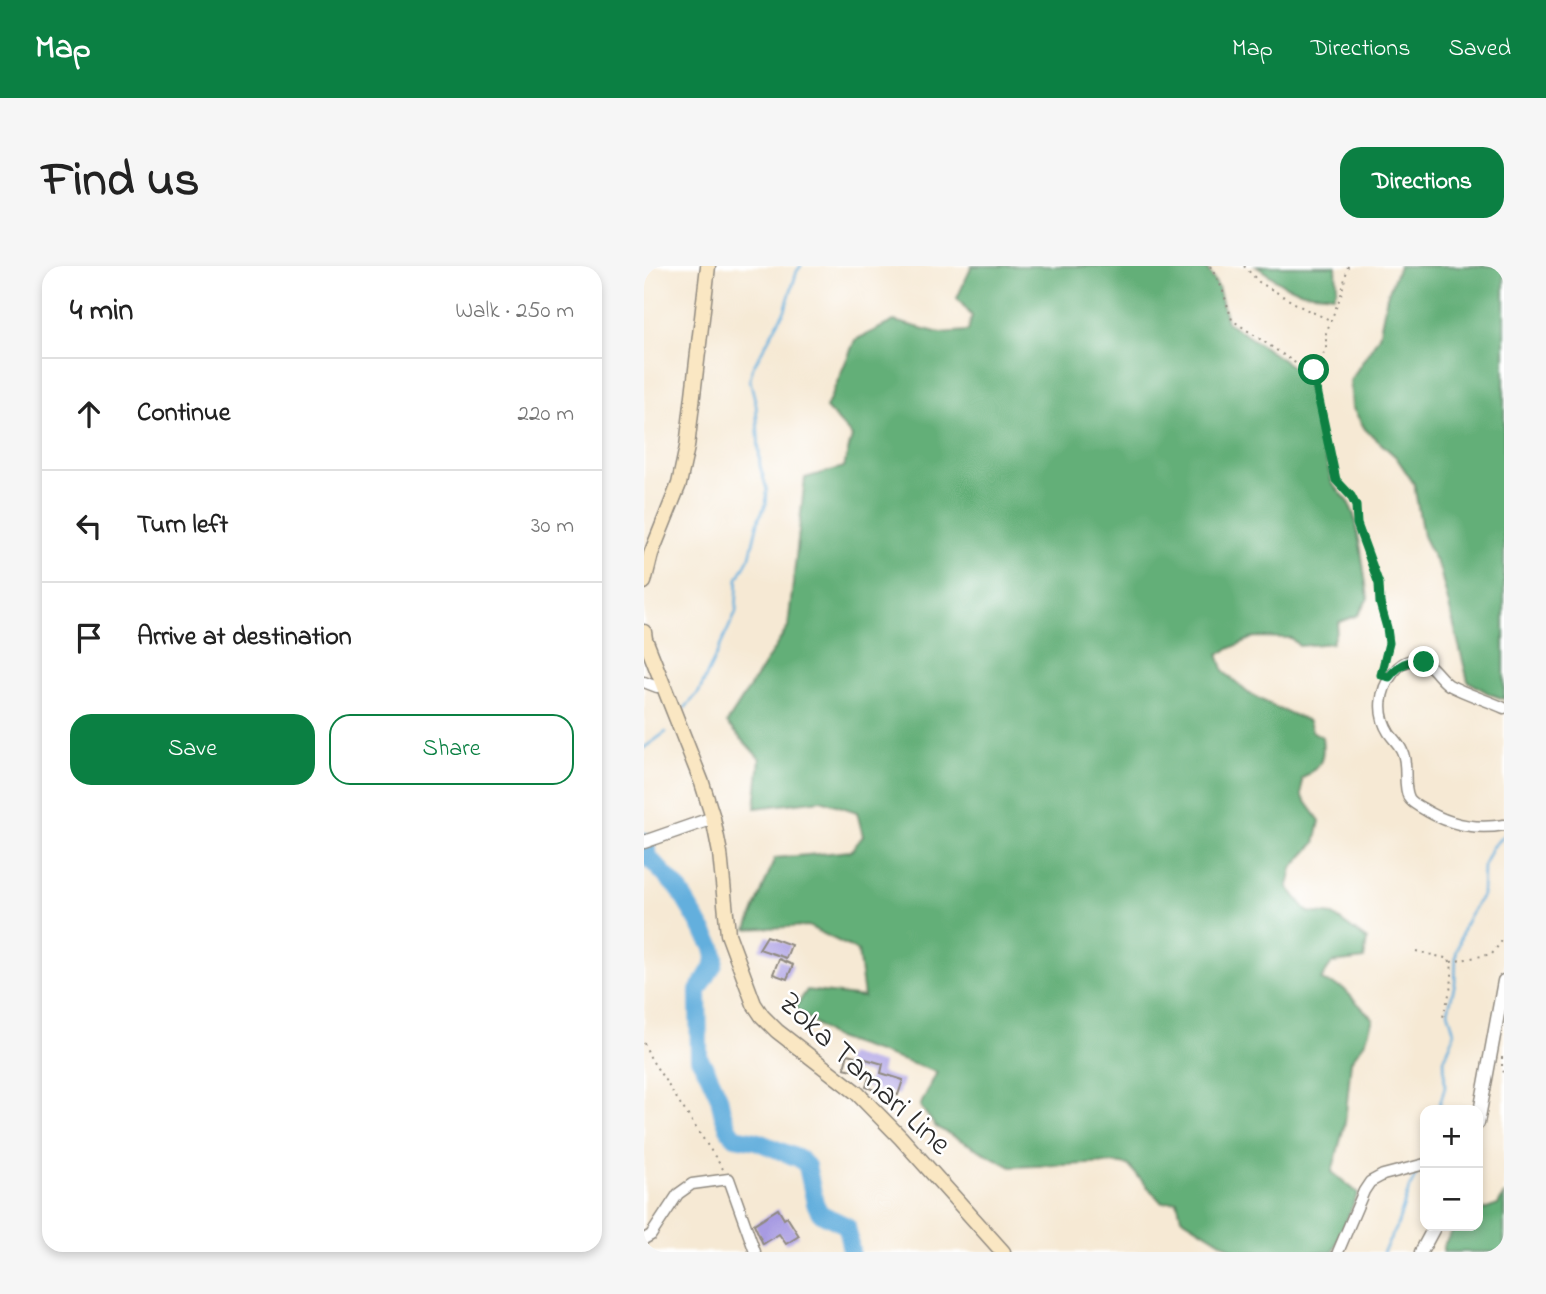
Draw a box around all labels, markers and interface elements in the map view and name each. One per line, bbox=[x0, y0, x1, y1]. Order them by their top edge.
text: Map bbox=[35, 25, 91, 73]
text: Map bbox=[1232, 32, 1273, 67]
text: Directions bbox=[1311, 32, 1410, 67]
text: Saved bbox=[1448, 32, 1511, 67]
text: Find us bbox=[42, 146, 199, 218]
button: Directions bbox=[1340, 147, 1504, 218]
text: 4 min bbox=[70, 290, 133, 334]
text: Walk · 250 m bbox=[455, 295, 574, 328]
route start bbox=[1298, 354, 1329, 385]
icon: ahead bbox=[70, 395, 108, 433]
text: Continue bbox=[137, 395, 230, 433]
text: 220 m bbox=[518, 398, 574, 431]
icon: left bbox=[70, 507, 108, 545]
text: Turn left bbox=[137, 507, 228, 545]
text: 30 m bbox=[531, 510, 574, 543]
icon: arrive bbox=[70, 619, 108, 657]
text: Arrive at destination bbox=[137, 619, 352, 657]
route end bbox=[1408, 646, 1439, 677]
button: Save bbox=[70, 714, 315, 785]
button: Share bbox=[329, 714, 574, 785]
street label: Zoka Tamari Line bbox=[766, 982, 961, 1168]
map controls bbox=[1420, 1105, 1483, 1231]
button: + bbox=[1420, 1105, 1483, 1168]
button: − bbox=[1420, 1168, 1483, 1231]

